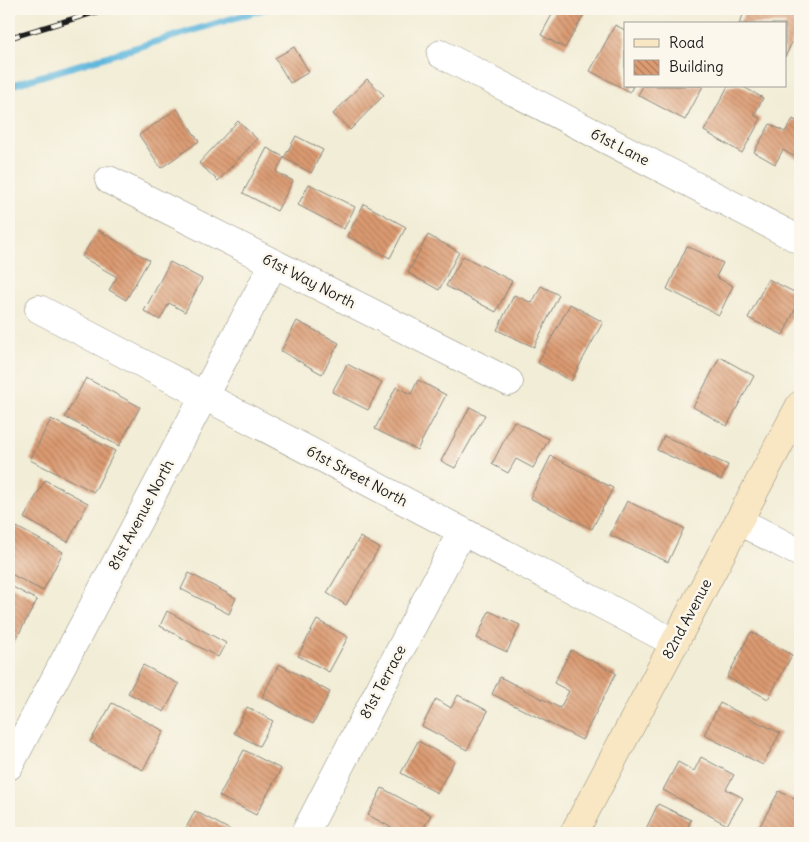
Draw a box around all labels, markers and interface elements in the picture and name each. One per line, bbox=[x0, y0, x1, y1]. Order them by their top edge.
legend bbox=[624, 22, 786, 88]
text: Road bbox=[669, 33, 704, 52]
text: Building bbox=[669, 57, 724, 76]
street label: 61st Lane bbox=[588, 124, 653, 169]
street label: 61st Way North bbox=[259, 249, 359, 312]
street label: 61st Street North bbox=[303, 441, 412, 510]
street label: 81st Avenue North bbox=[103, 456, 178, 573]
street label: 82nd Avenue bbox=[657, 575, 716, 662]
street label: 81st Terrace bbox=[355, 642, 410, 722]

